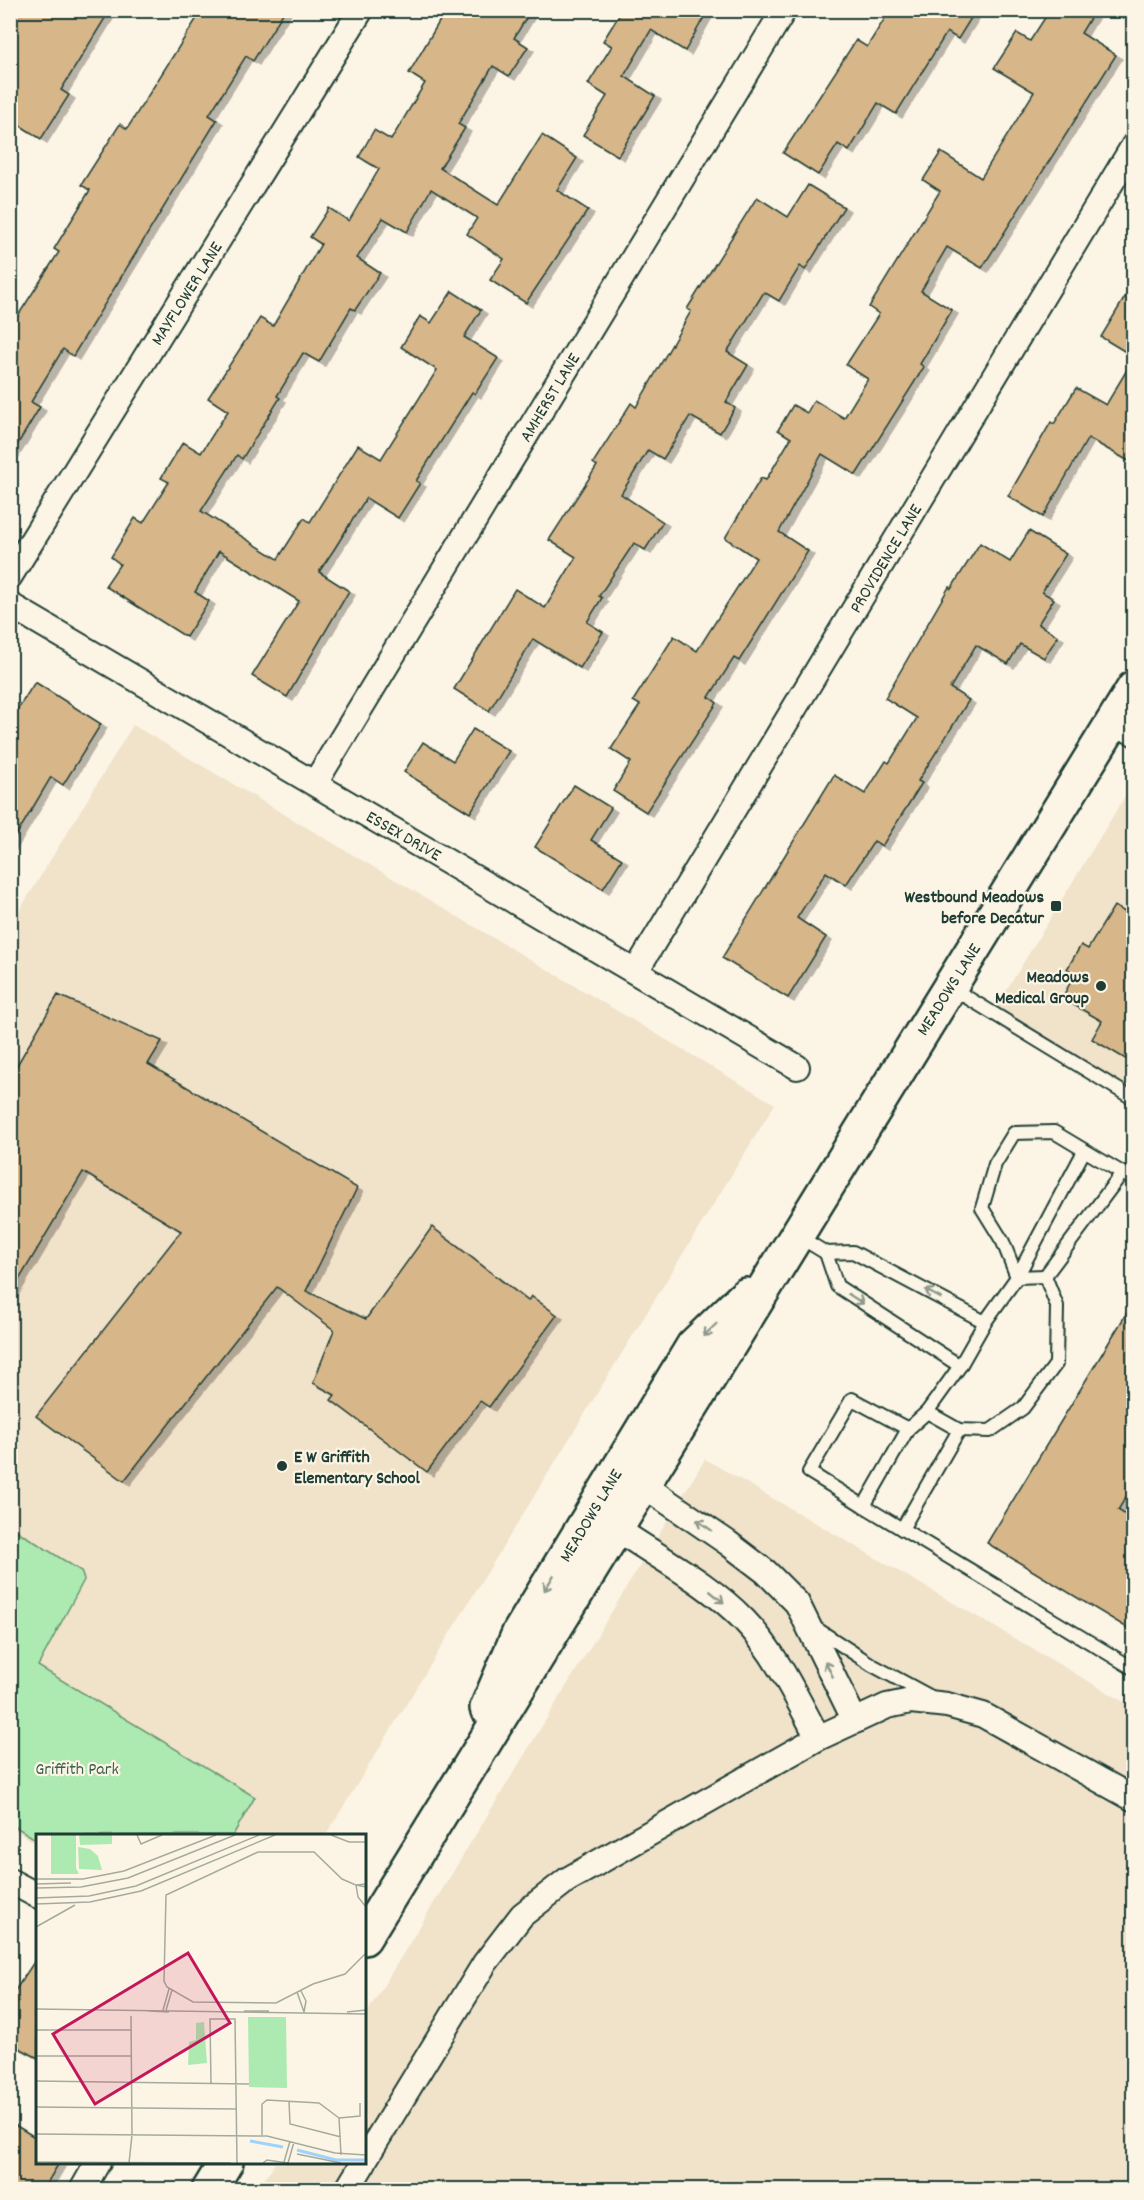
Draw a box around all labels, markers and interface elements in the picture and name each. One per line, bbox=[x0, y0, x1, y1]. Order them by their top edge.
street label: MAYFLOWER LANE bbox=[146, 238, 230, 351]
street label: AMHERST LANE bbox=[515, 349, 588, 448]
street label: PROVIDENCE LANE bbox=[845, 500, 930, 619]
street label: ESSEX DRIVE bbox=[360, 806, 445, 869]
place label: Westbound Meadows before Decatur bbox=[905, 886, 1044, 932]
marker: Westbound Meadows before Decatur bbox=[1049, 899, 1063, 913]
street label: MEADOWS LANE bbox=[912, 939, 988, 1041]
place label: Meadows Medical Group bbox=[995, 966, 1089, 1012]
marker: Meadows Medical Group bbox=[1094, 979, 1108, 993]
one-way arrow bbox=[924, 1288, 942, 1300]
one-way arrow bbox=[847, 1293, 864, 1305]
one-way arrow bbox=[703, 1323, 718, 1337]
place label: E W Griffith Elementary School bbox=[294, 1446, 421, 1492]
marker: E W Griffith Elementary School bbox=[275, 1459, 289, 1473]
street label: MEADOWS LANE bbox=[554, 1465, 630, 1568]
one-way arrow bbox=[696, 1519, 712, 1531]
one-way arrow bbox=[543, 1574, 555, 1591]
one-way arrow bbox=[709, 1590, 724, 1604]
one-way arrow bbox=[823, 1660, 834, 1678]
park label: Griffith Park bbox=[35, 1758, 119, 1783]
inset map bbox=[36, 1834, 366, 2164]

